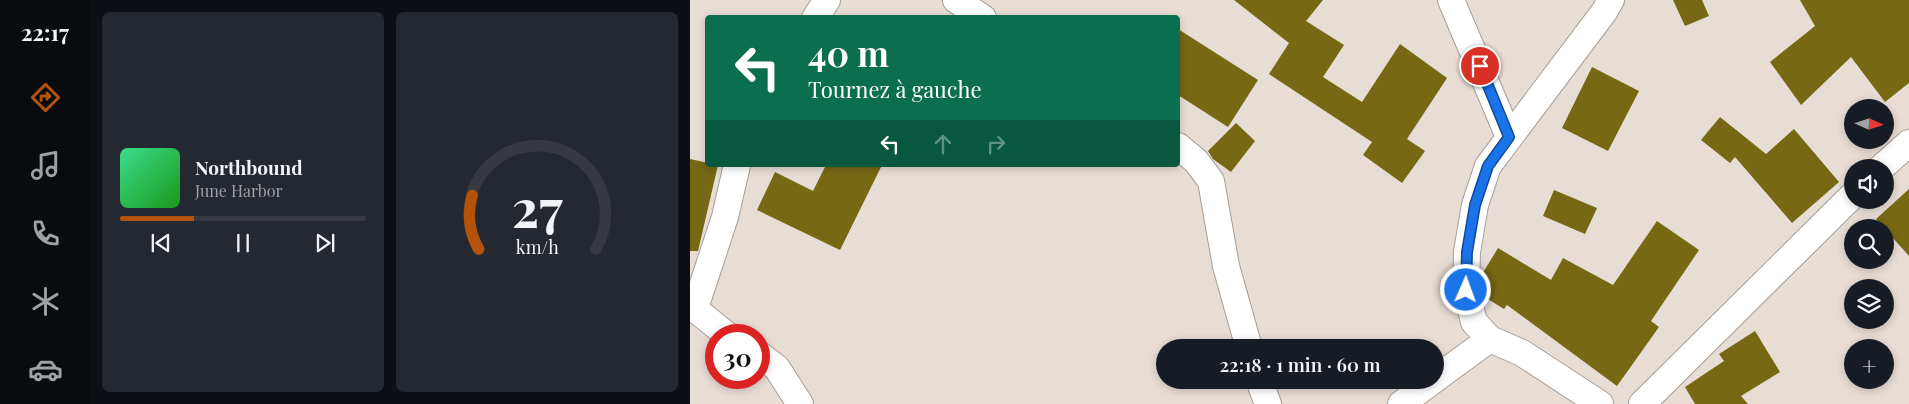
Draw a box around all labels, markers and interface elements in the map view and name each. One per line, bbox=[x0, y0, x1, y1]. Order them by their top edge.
text: 22:17 bbox=[21, 17, 69, 47]
text: 40 m bbox=[808, 29, 889, 76]
icon: left bbox=[725, 35, 790, 100]
pin bbox=[1459, 45, 1501, 87]
icon: arrive bbox=[1466, 52, 1494, 80]
text: Tournez à gauche bbox=[808, 74, 982, 104]
icon: directions bbox=[28, 80, 63, 115]
north arrow bbox=[1844, 99, 1894, 149]
map controls bbox=[1844, 99, 1894, 389]
icon: left bbox=[876, 130, 904, 158]
icon: ahead bbox=[929, 130, 957, 158]
icon: right bbox=[982, 130, 1010, 158]
icon: music bbox=[28, 148, 63, 183]
text: Northbound bbox=[195, 154, 303, 180]
button: sound bbox=[1844, 159, 1894, 209]
text: 27 bbox=[512, 172, 563, 241]
text: June Harbor bbox=[195, 180, 283, 201]
icon: phone bbox=[28, 216, 63, 251]
button: search bbox=[1844, 219, 1894, 269]
icon: previous bbox=[147, 229, 175, 257]
icon: pause bbox=[229, 229, 257, 257]
icon: next bbox=[311, 229, 339, 257]
text: km/h bbox=[516, 235, 559, 258]
position arrow bbox=[1439, 263, 1491, 315]
button: layers bbox=[1844, 279, 1894, 329]
icon: climate bbox=[28, 284, 63, 319]
speed limit sign: 30 bbox=[705, 324, 770, 389]
button: + bbox=[1844, 339, 1894, 389]
text: 22:18 · 1 min · 60 m bbox=[1219, 351, 1381, 377]
icon: car bbox=[28, 352, 63, 387]

